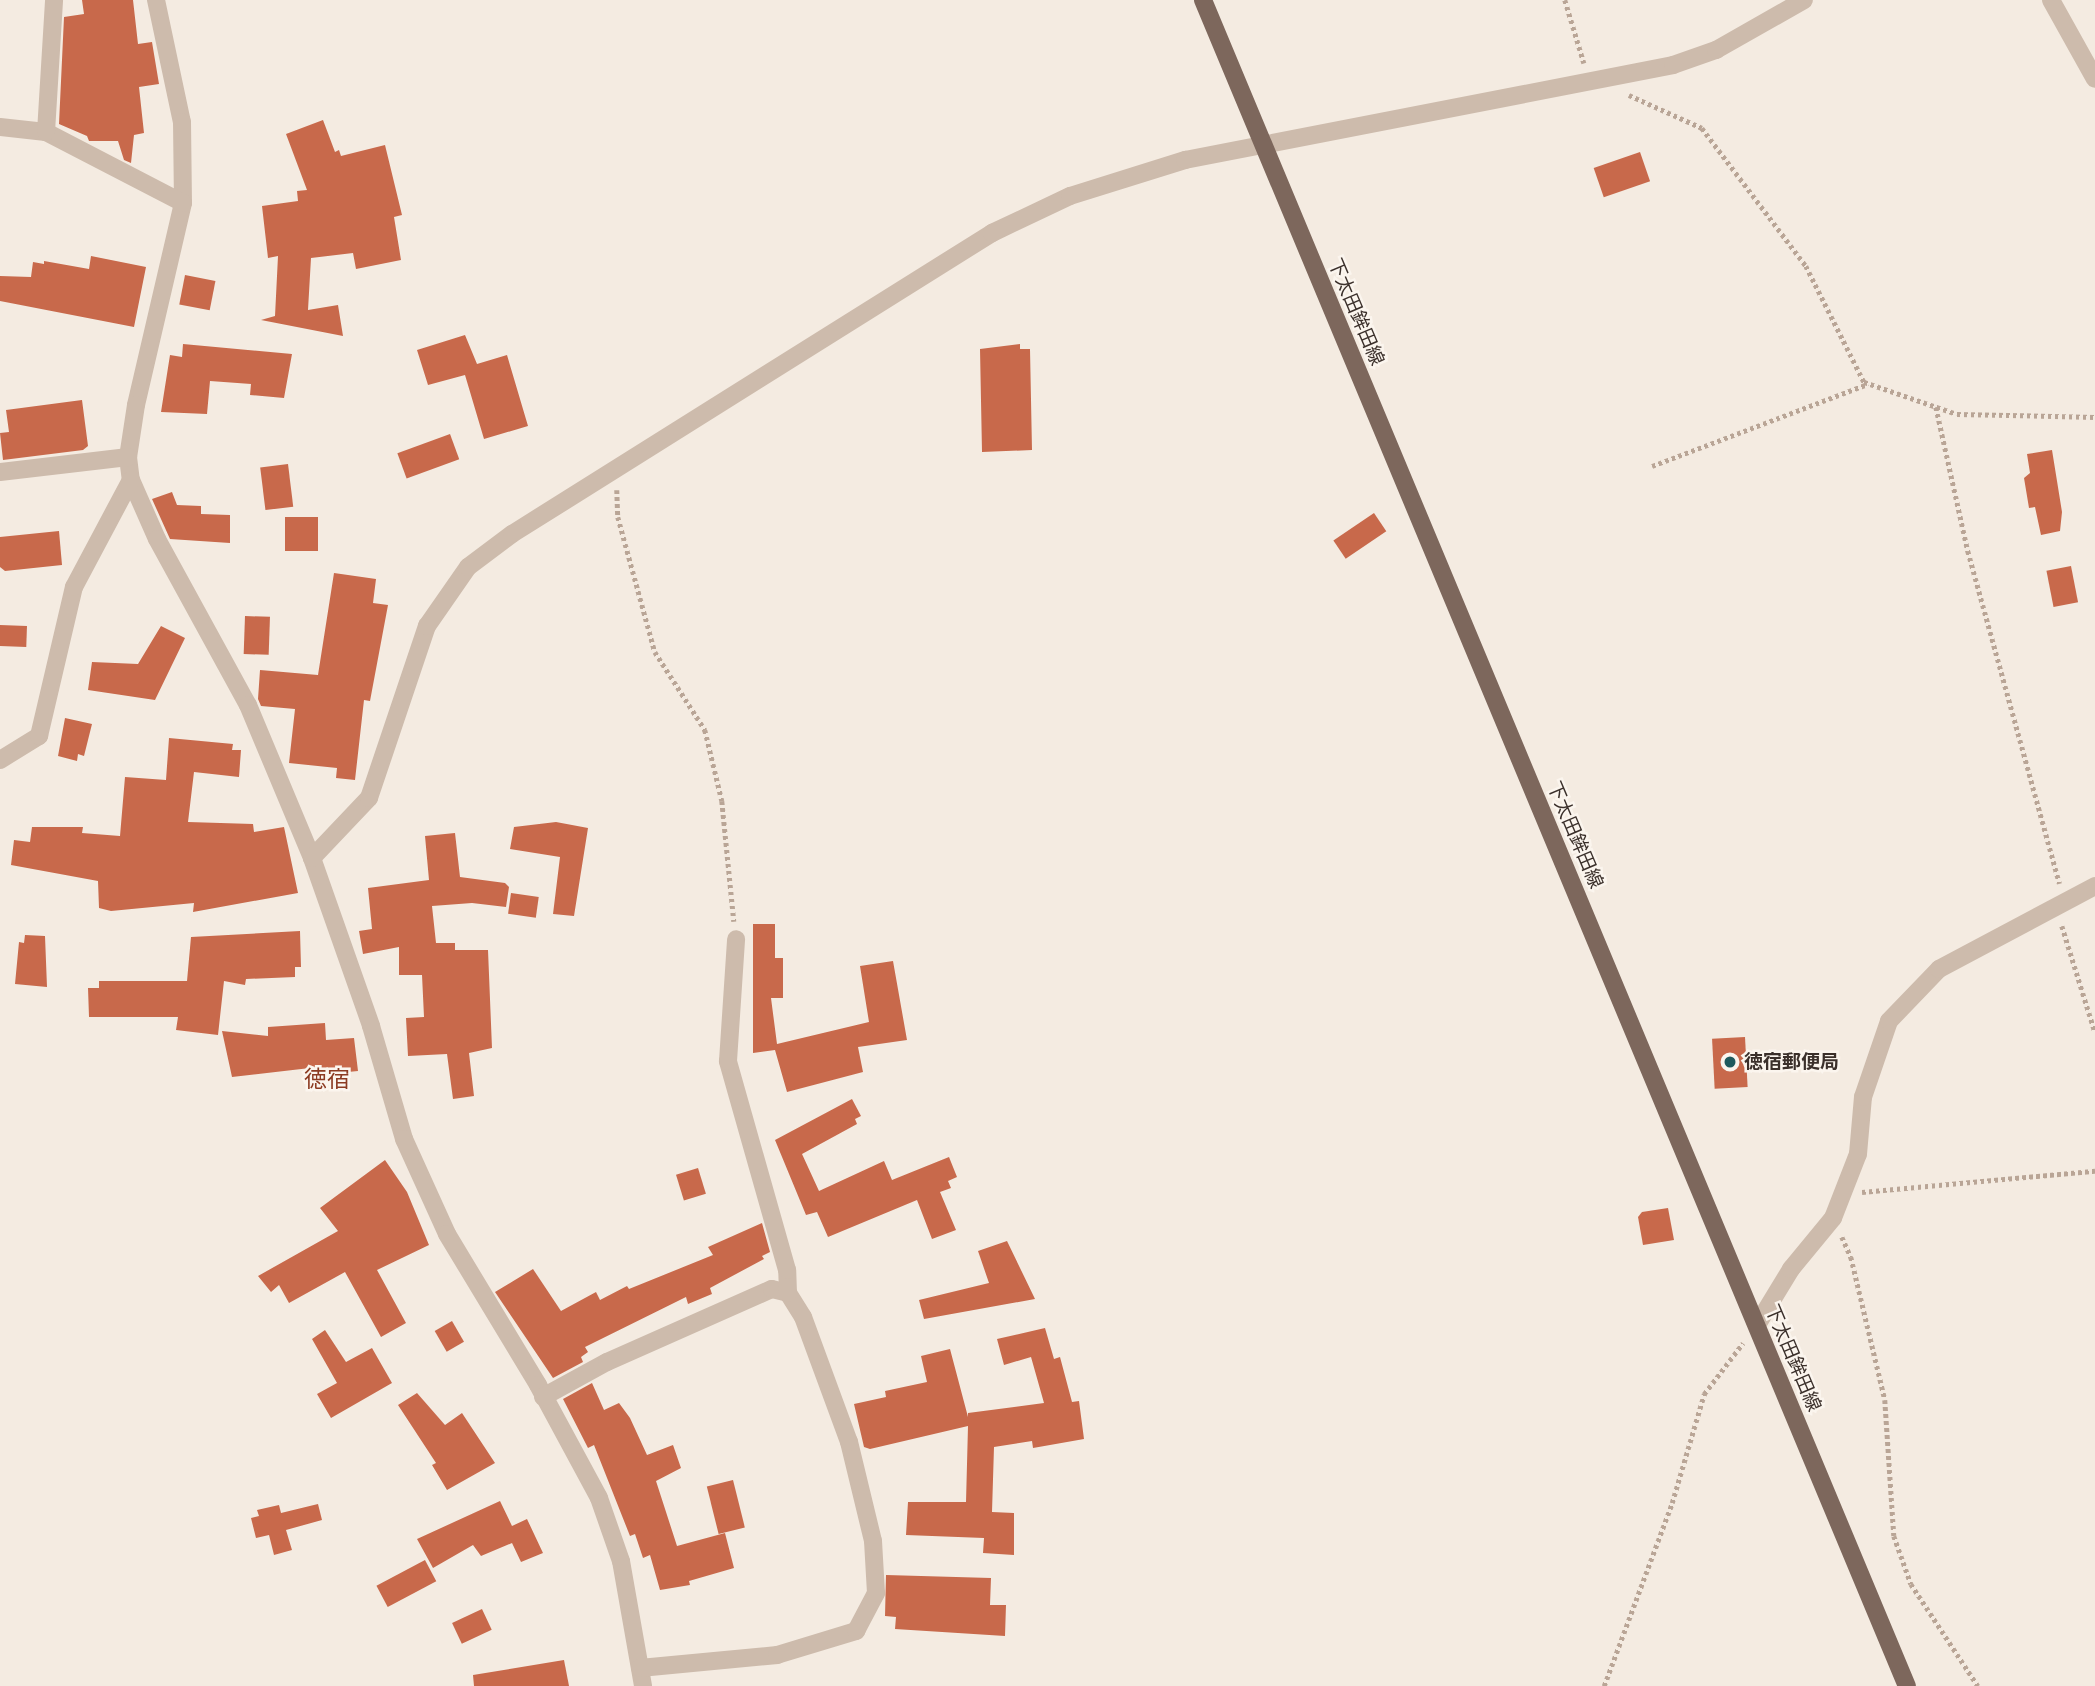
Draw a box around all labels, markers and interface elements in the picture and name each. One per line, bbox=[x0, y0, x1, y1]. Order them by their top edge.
street label: 下太田鉾田線 bbox=[1323, 255, 1389, 369]
street label: 下太田鉾田線 bbox=[1542, 778, 1608, 892]
place label: 徳宿郵便局 bbox=[1744, 1051, 1839, 1073]
marker: 徳宿郵便局 bbox=[1722, 1054, 1738, 1070]
district label: 徳宿 bbox=[304, 1066, 350, 1094]
street label: 下太田鉾田線 bbox=[1760, 1301, 1826, 1415]

